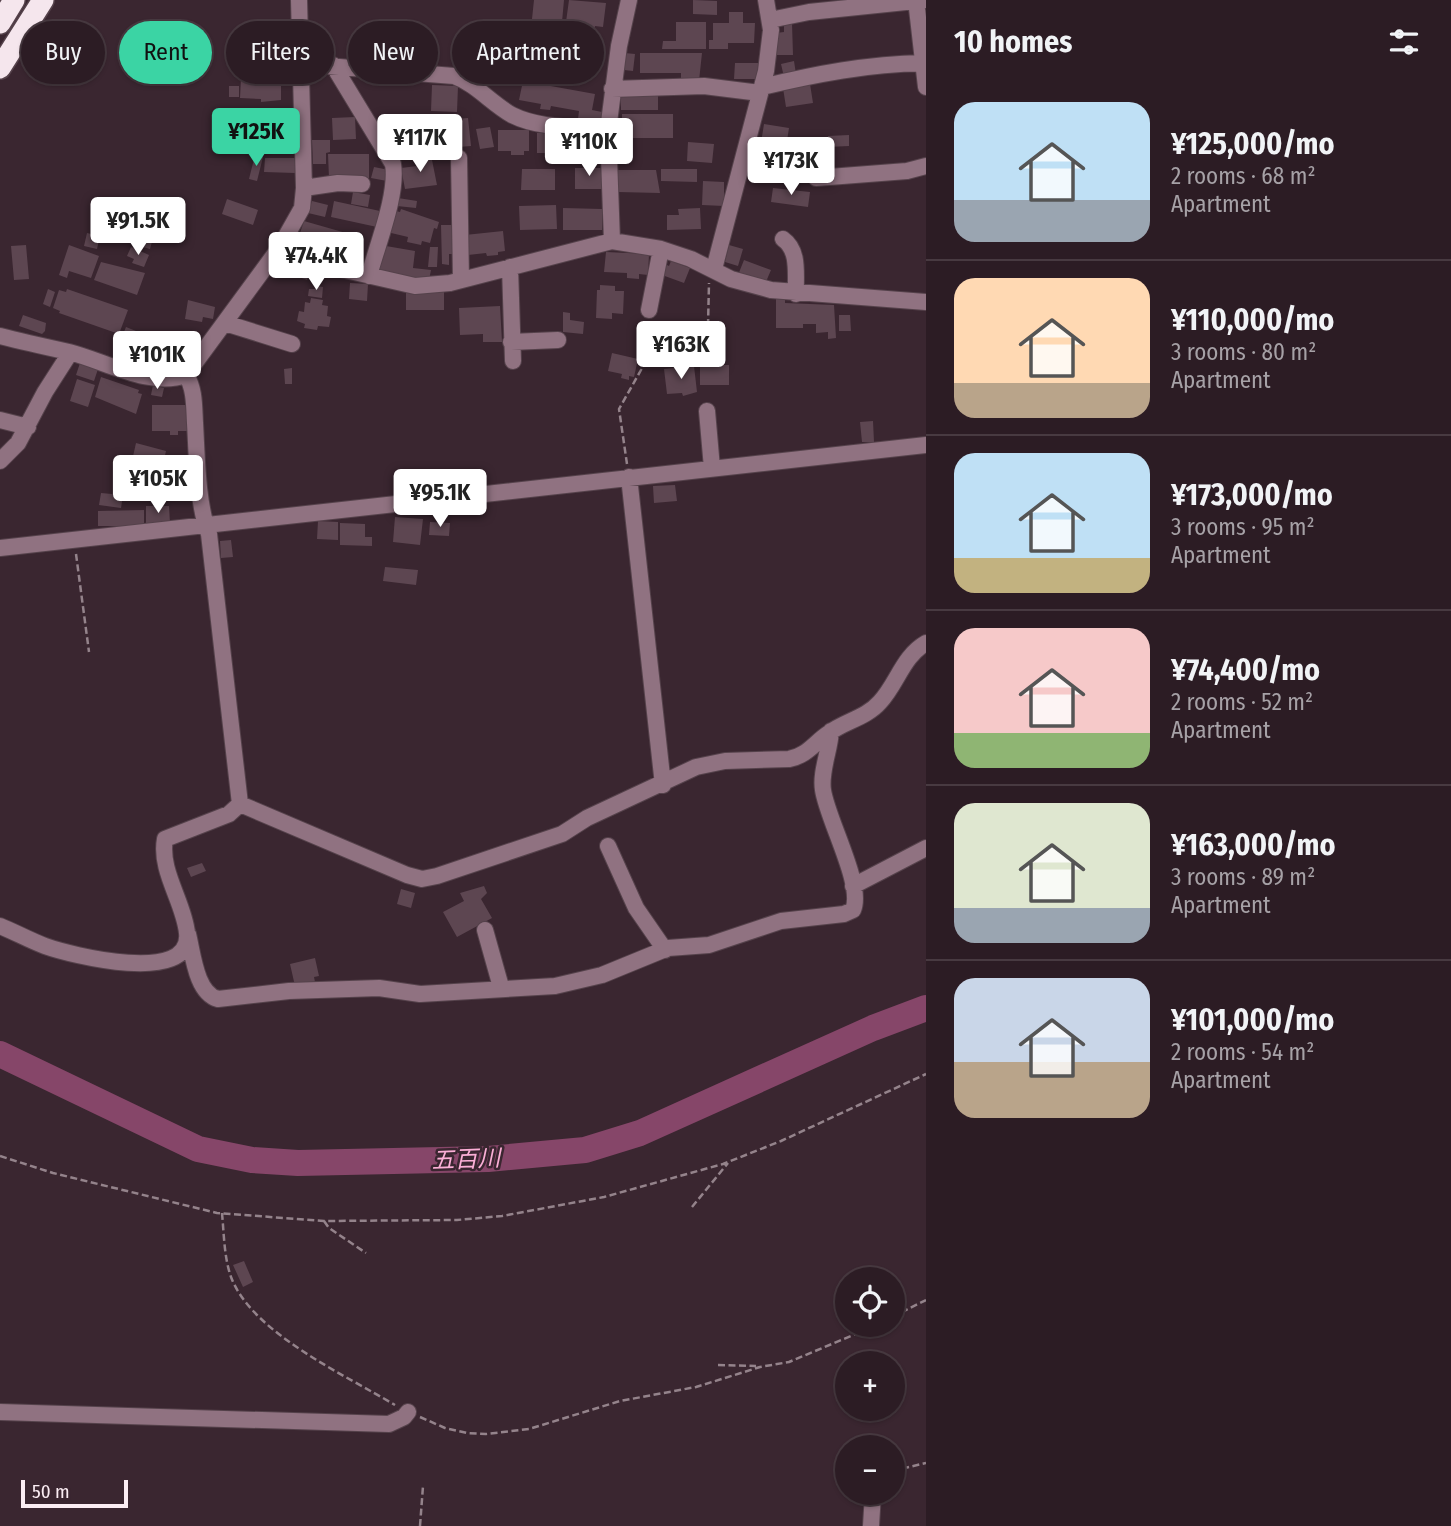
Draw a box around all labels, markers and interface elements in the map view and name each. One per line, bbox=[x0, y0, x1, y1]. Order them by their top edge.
chip: Buy bbox=[21, 21, 105, 84]
chip: Rent bbox=[119, 21, 212, 84]
chip: Filters bbox=[226, 21, 334, 84]
chip: New bbox=[348, 21, 438, 84]
chip: Apartment bbox=[452, 21, 604, 84]
icon: filters bbox=[1385, 23, 1423, 61]
text: 10 homes bbox=[954, 24, 1072, 60]
pin: ¥125K bbox=[207, 108, 305, 168]
pin: ¥117K bbox=[371, 114, 469, 174]
text: ¥125K bbox=[228, 117, 284, 145]
pin: ¥110K bbox=[540, 118, 638, 178]
text: ¥117K bbox=[393, 123, 447, 151]
text: ¥125,000/mo bbox=[1171, 126, 1334, 162]
text: ¥110K bbox=[561, 127, 617, 155]
icon: home bbox=[1010, 130, 1094, 214]
pin: ¥173K bbox=[742, 138, 840, 197]
text: ¥173K bbox=[764, 146, 818, 174]
text: 2 rooms · 68 m² bbox=[1171, 162, 1316, 190]
text: Apartment bbox=[1171, 190, 1271, 218]
pin: ¥91.5K bbox=[81, 198, 195, 257]
text: ¥91.5K bbox=[107, 206, 169, 234]
pin: ¥74.4K bbox=[259, 232, 373, 292]
text: ¥74.4K bbox=[285, 241, 347, 269]
text: ¥110,000/mo bbox=[1171, 302, 1334, 338]
icon: home bbox=[1010, 306, 1094, 390]
pin: ¥163K bbox=[632, 322, 730, 381]
text: ¥163K bbox=[652, 330, 710, 358]
pin: ¥101K bbox=[108, 332, 206, 391]
text: 3 rooms · 80 m² bbox=[1171, 338, 1316, 366]
text: ¥101K bbox=[129, 340, 185, 368]
text: Apartment bbox=[1171, 366, 1271, 394]
pin: ¥105K bbox=[109, 456, 207, 515]
text: ¥105K bbox=[129, 464, 187, 492]
pin: ¥95.1K bbox=[383, 470, 497, 529]
text: ¥173,000/mo bbox=[1171, 477, 1333, 513]
text: ¥95.1K bbox=[410, 478, 470, 506]
icon: home bbox=[1010, 481, 1094, 565]
text: 3 rooms · 95 m² bbox=[1171, 513, 1315, 541]
text: Apartment bbox=[1171, 541, 1271, 569]
text: ¥74,400/mo bbox=[1171, 652, 1320, 688]
icon: home bbox=[1010, 656, 1094, 740]
text: 2 rooms · 52 m² bbox=[1171, 688, 1313, 716]
text: Apartment bbox=[1171, 716, 1271, 744]
text: ¥163,000/mo bbox=[1171, 827, 1336, 863]
icon: home bbox=[1010, 831, 1094, 915]
text: 3 rooms · 89 m² bbox=[1171, 863, 1315, 891]
text: Apartment bbox=[1171, 891, 1271, 919]
text: ¥101,000/mo bbox=[1171, 1002, 1334, 1038]
icon: home bbox=[1010, 1006, 1094, 1090]
text: 2 rooms · 54 m² bbox=[1171, 1038, 1314, 1066]
text: Apartment bbox=[1171, 1066, 1271, 1094]
water label: 五百川 bbox=[431, 1144, 504, 1174]
map controls bbox=[835, 1267, 905, 1505]
button: locate bbox=[835, 1267, 905, 1337]
button: + bbox=[835, 1351, 905, 1421]
button: − bbox=[835, 1435, 905, 1505]
scale bar bbox=[21, 1477, 128, 1509]
text: 50 m bbox=[32, 1480, 70, 1503]

